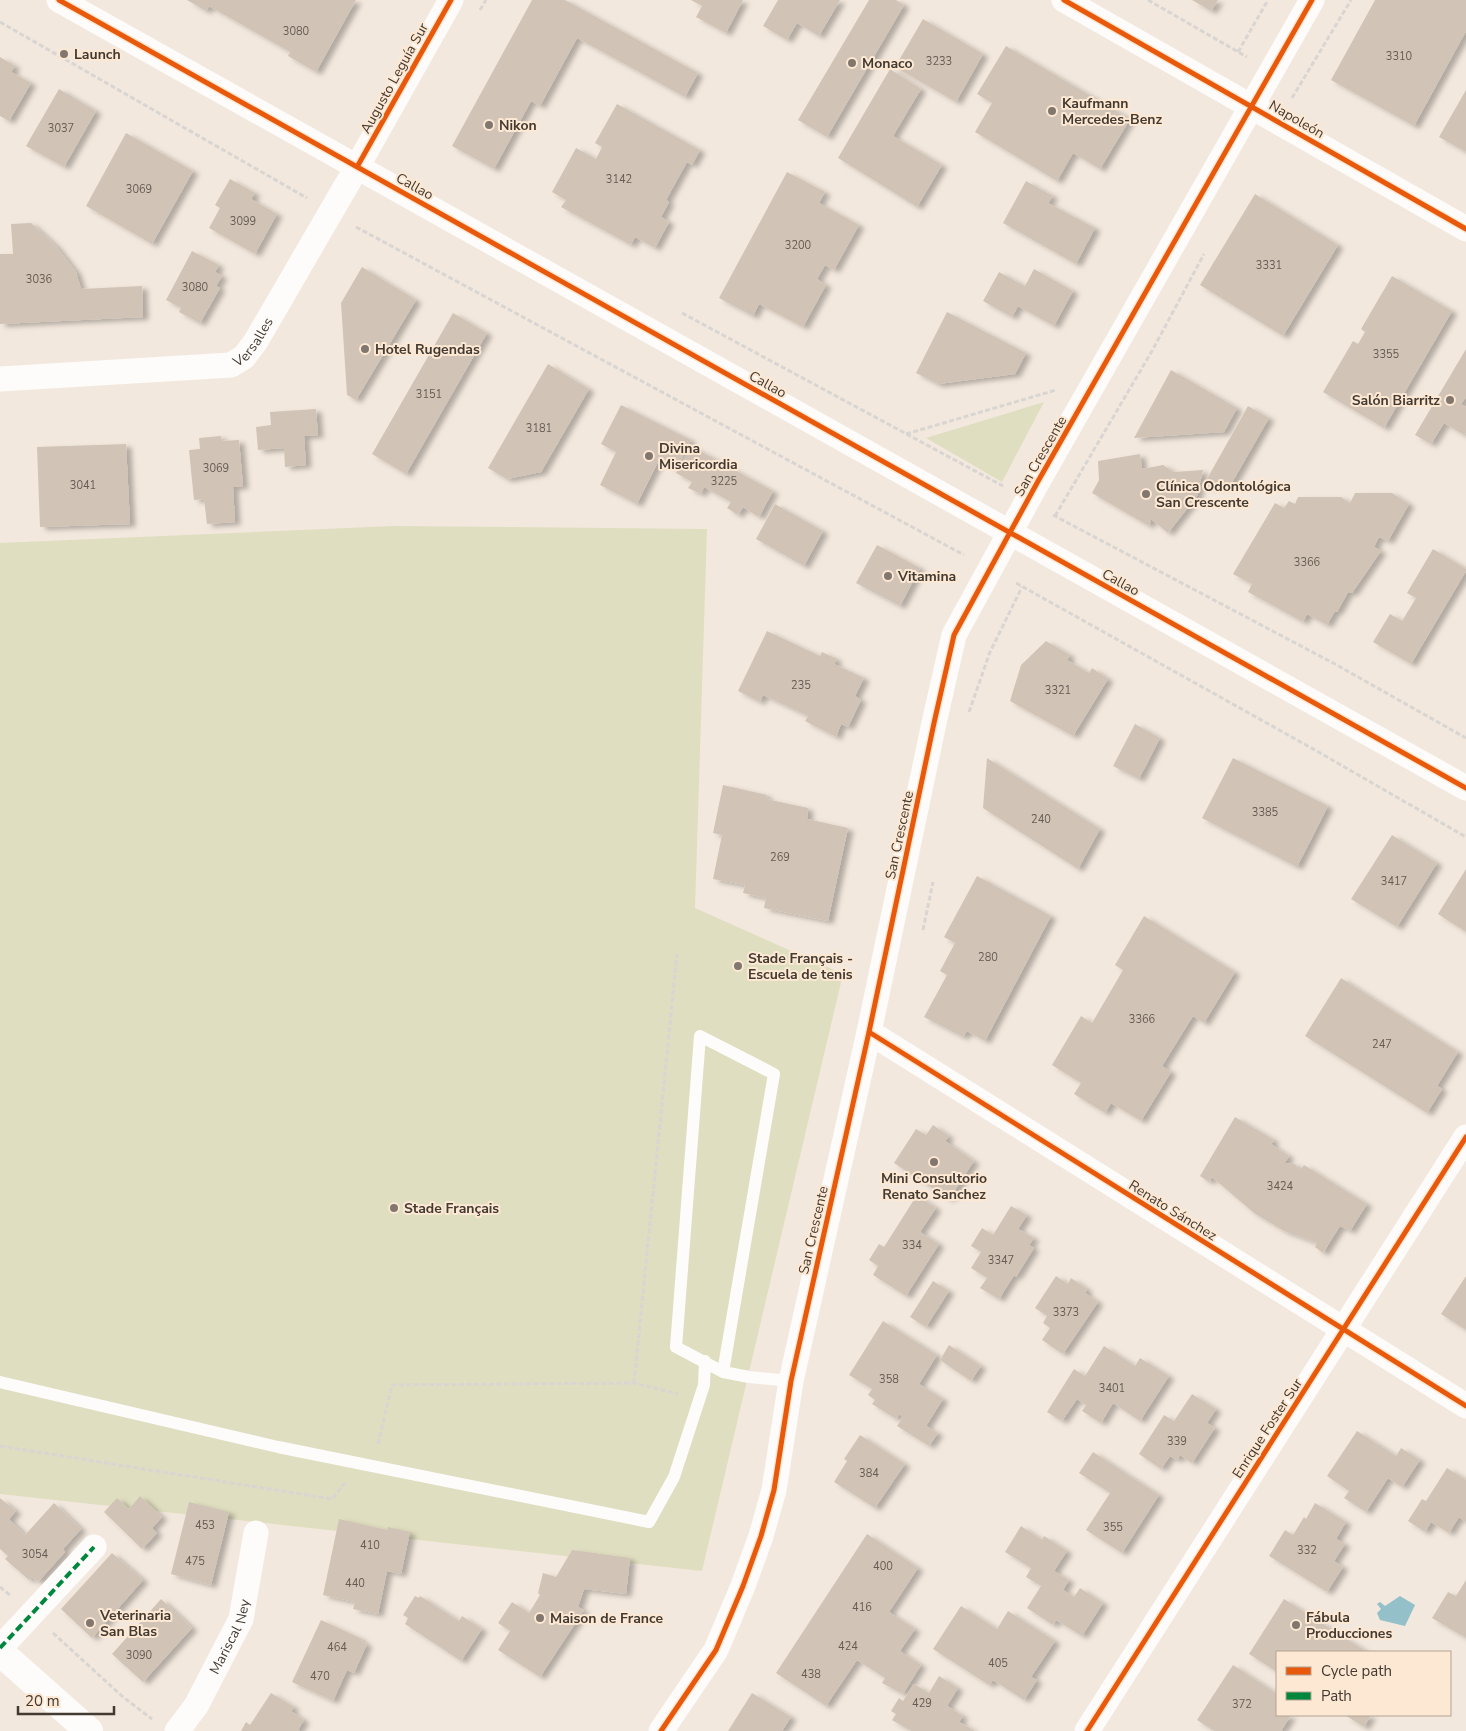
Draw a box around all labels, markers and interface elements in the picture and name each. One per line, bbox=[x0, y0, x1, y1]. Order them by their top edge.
street label: Augusto Leguía Sur bbox=[356, 20, 433, 137]
house number: 3080 bbox=[283, 24, 310, 39]
place label: Launch bbox=[74, 45, 121, 64]
marker: Launch bbox=[58, 48, 70, 60]
house number: 3310 bbox=[1386, 49, 1413, 64]
place label: Monaco bbox=[862, 54, 913, 73]
house number: 3233 bbox=[926, 54, 952, 69]
marker: Monaco bbox=[846, 57, 858, 69]
place label: Kaufmann Mercedes-Benz bbox=[1062, 94, 1162, 129]
street label: Napoleón bbox=[1266, 96, 1328, 143]
marker: Kaufmann Mercedes-Benz bbox=[1046, 105, 1058, 117]
place label: Nikon bbox=[499, 116, 537, 135]
marker: Nikon bbox=[483, 119, 495, 131]
house number: 3037 bbox=[48, 121, 74, 136]
street label: Callao bbox=[393, 168, 437, 205]
house number: 3142 bbox=[606, 172, 632, 187]
house number: 3069 bbox=[126, 182, 152, 197]
house number: 3099 bbox=[230, 214, 256, 229]
house number: 3200 bbox=[785, 238, 812, 253]
house number: 3331 bbox=[1256, 258, 1282, 273]
house number: 3036 bbox=[26, 272, 53, 287]
house number: 3080 bbox=[182, 280, 209, 295]
street label: Versalles bbox=[229, 314, 278, 372]
place label: Hotel Rugendas bbox=[375, 340, 480, 359]
marker: Hotel Rugendas bbox=[359, 343, 371, 355]
house number: 3355 bbox=[1373, 347, 1400, 362]
street label: Callao bbox=[746, 366, 790, 403]
house number: 3151 bbox=[416, 387, 442, 402]
place label: Salón Biarritz bbox=[1352, 391, 1440, 410]
marker: Salón Biarritz bbox=[1444, 394, 1456, 406]
street label: San Crescente bbox=[1010, 412, 1071, 500]
house number: 3181 bbox=[526, 421, 552, 436]
place label: Divina Misericordia bbox=[659, 439, 738, 474]
marker: Divina Misericordia bbox=[643, 450, 655, 462]
house number: 3069 bbox=[203, 461, 229, 476]
house number: 3225 bbox=[711, 474, 738, 489]
place label: Clínica Odontológica San Crescente bbox=[1156, 477, 1291, 512]
house number: 3041 bbox=[70, 478, 96, 493]
marker: Clínica Odontológica San Crescente bbox=[1140, 488, 1152, 500]
house number: 3366 bbox=[1294, 555, 1321, 570]
street label: Callao bbox=[1099, 564, 1143, 601]
place label: Vitamina bbox=[897, 567, 956, 586]
marker: Vitamina bbox=[882, 570, 894, 582]
house number: 235 bbox=[791, 678, 811, 693]
house number: 3321 bbox=[1045, 683, 1071, 698]
street label: San Crescente bbox=[881, 789, 918, 881]
house number: 3385 bbox=[1252, 805, 1279, 820]
house number: 240 bbox=[1031, 812, 1051, 827]
house number: 269 bbox=[770, 850, 790, 865]
house number: 3417 bbox=[1381, 874, 1407, 889]
place label: Stade Français - Escuela de tenis bbox=[748, 949, 853, 984]
house number: 280 bbox=[978, 950, 998, 965]
marker: Stade Français - Escuela de tenis bbox=[732, 960, 744, 972]
house number: 3366 bbox=[1129, 1012, 1156, 1027]
house number: 247 bbox=[1372, 1037, 1392, 1052]
marker: Mini Consultorio Renato Sanchez bbox=[928, 1156, 940, 1168]
place label: Mini Consultorio Renato Sanchez bbox=[881, 1169, 987, 1204]
street label: Renato Sánchez bbox=[1125, 1176, 1221, 1245]
house number: 3424 bbox=[1267, 1179, 1294, 1194]
street label: San Crescente bbox=[794, 1184, 833, 1276]
place label: Stade Français bbox=[404, 1199, 499, 1218]
marker: Stade Français bbox=[388, 1202, 400, 1214]
house number: 334 bbox=[902, 1238, 922, 1253]
house number: 3347 bbox=[988, 1253, 1014, 1268]
house number: 3373 bbox=[1053, 1305, 1079, 1320]
house number: 358 bbox=[879, 1372, 899, 1387]
street label: Enrique Foster Sur bbox=[1228, 1375, 1307, 1482]
house number: 3401 bbox=[1099, 1381, 1125, 1396]
house number: 339 bbox=[1167, 1434, 1187, 1449]
house number: 384 bbox=[859, 1466, 879, 1481]
house number: 453 bbox=[195, 1518, 215, 1533]
house number: 355 bbox=[1103, 1520, 1123, 1535]
house number: 410 bbox=[360, 1538, 380, 1553]
house number: 332 bbox=[1297, 1543, 1317, 1558]
house number: 3054 bbox=[22, 1547, 49, 1562]
house number: 475 bbox=[185, 1554, 205, 1569]
house number: 400 bbox=[873, 1559, 893, 1574]
house number: 440 bbox=[345, 1576, 365, 1591]
street label: Mariscal Ney bbox=[205, 1597, 254, 1678]
house number: 416 bbox=[852, 1600, 872, 1615]
place label: Veterinaria San Blas bbox=[99, 1606, 171, 1641]
place label: Fábula Producciones bbox=[1306, 1608, 1392, 1643]
place label: Maison de France bbox=[550, 1609, 663, 1628]
marker: Maison de France bbox=[534, 1612, 546, 1624]
marker: Veterinaria San Blas bbox=[84, 1617, 96, 1629]
marker: Fábula Producciones bbox=[1290, 1619, 1302, 1631]
house number: 424 bbox=[838, 1639, 858, 1654]
house number: 464 bbox=[327, 1640, 347, 1655]
house number: 3090 bbox=[126, 1648, 153, 1663]
legend bbox=[1276, 1651, 1451, 1716]
house number: 405 bbox=[988, 1656, 1008, 1671]
text: Cycle path bbox=[1321, 1661, 1392, 1681]
house number: 438 bbox=[801, 1667, 821, 1682]
house number: 470 bbox=[310, 1669, 330, 1684]
scale bar bbox=[18, 1684, 114, 1716]
text: Path bbox=[1321, 1686, 1352, 1706]
text: 20 m bbox=[25, 1691, 60, 1711]
house number: 429 bbox=[912, 1696, 932, 1711]
house number: 372 bbox=[1232, 1697, 1252, 1712]

